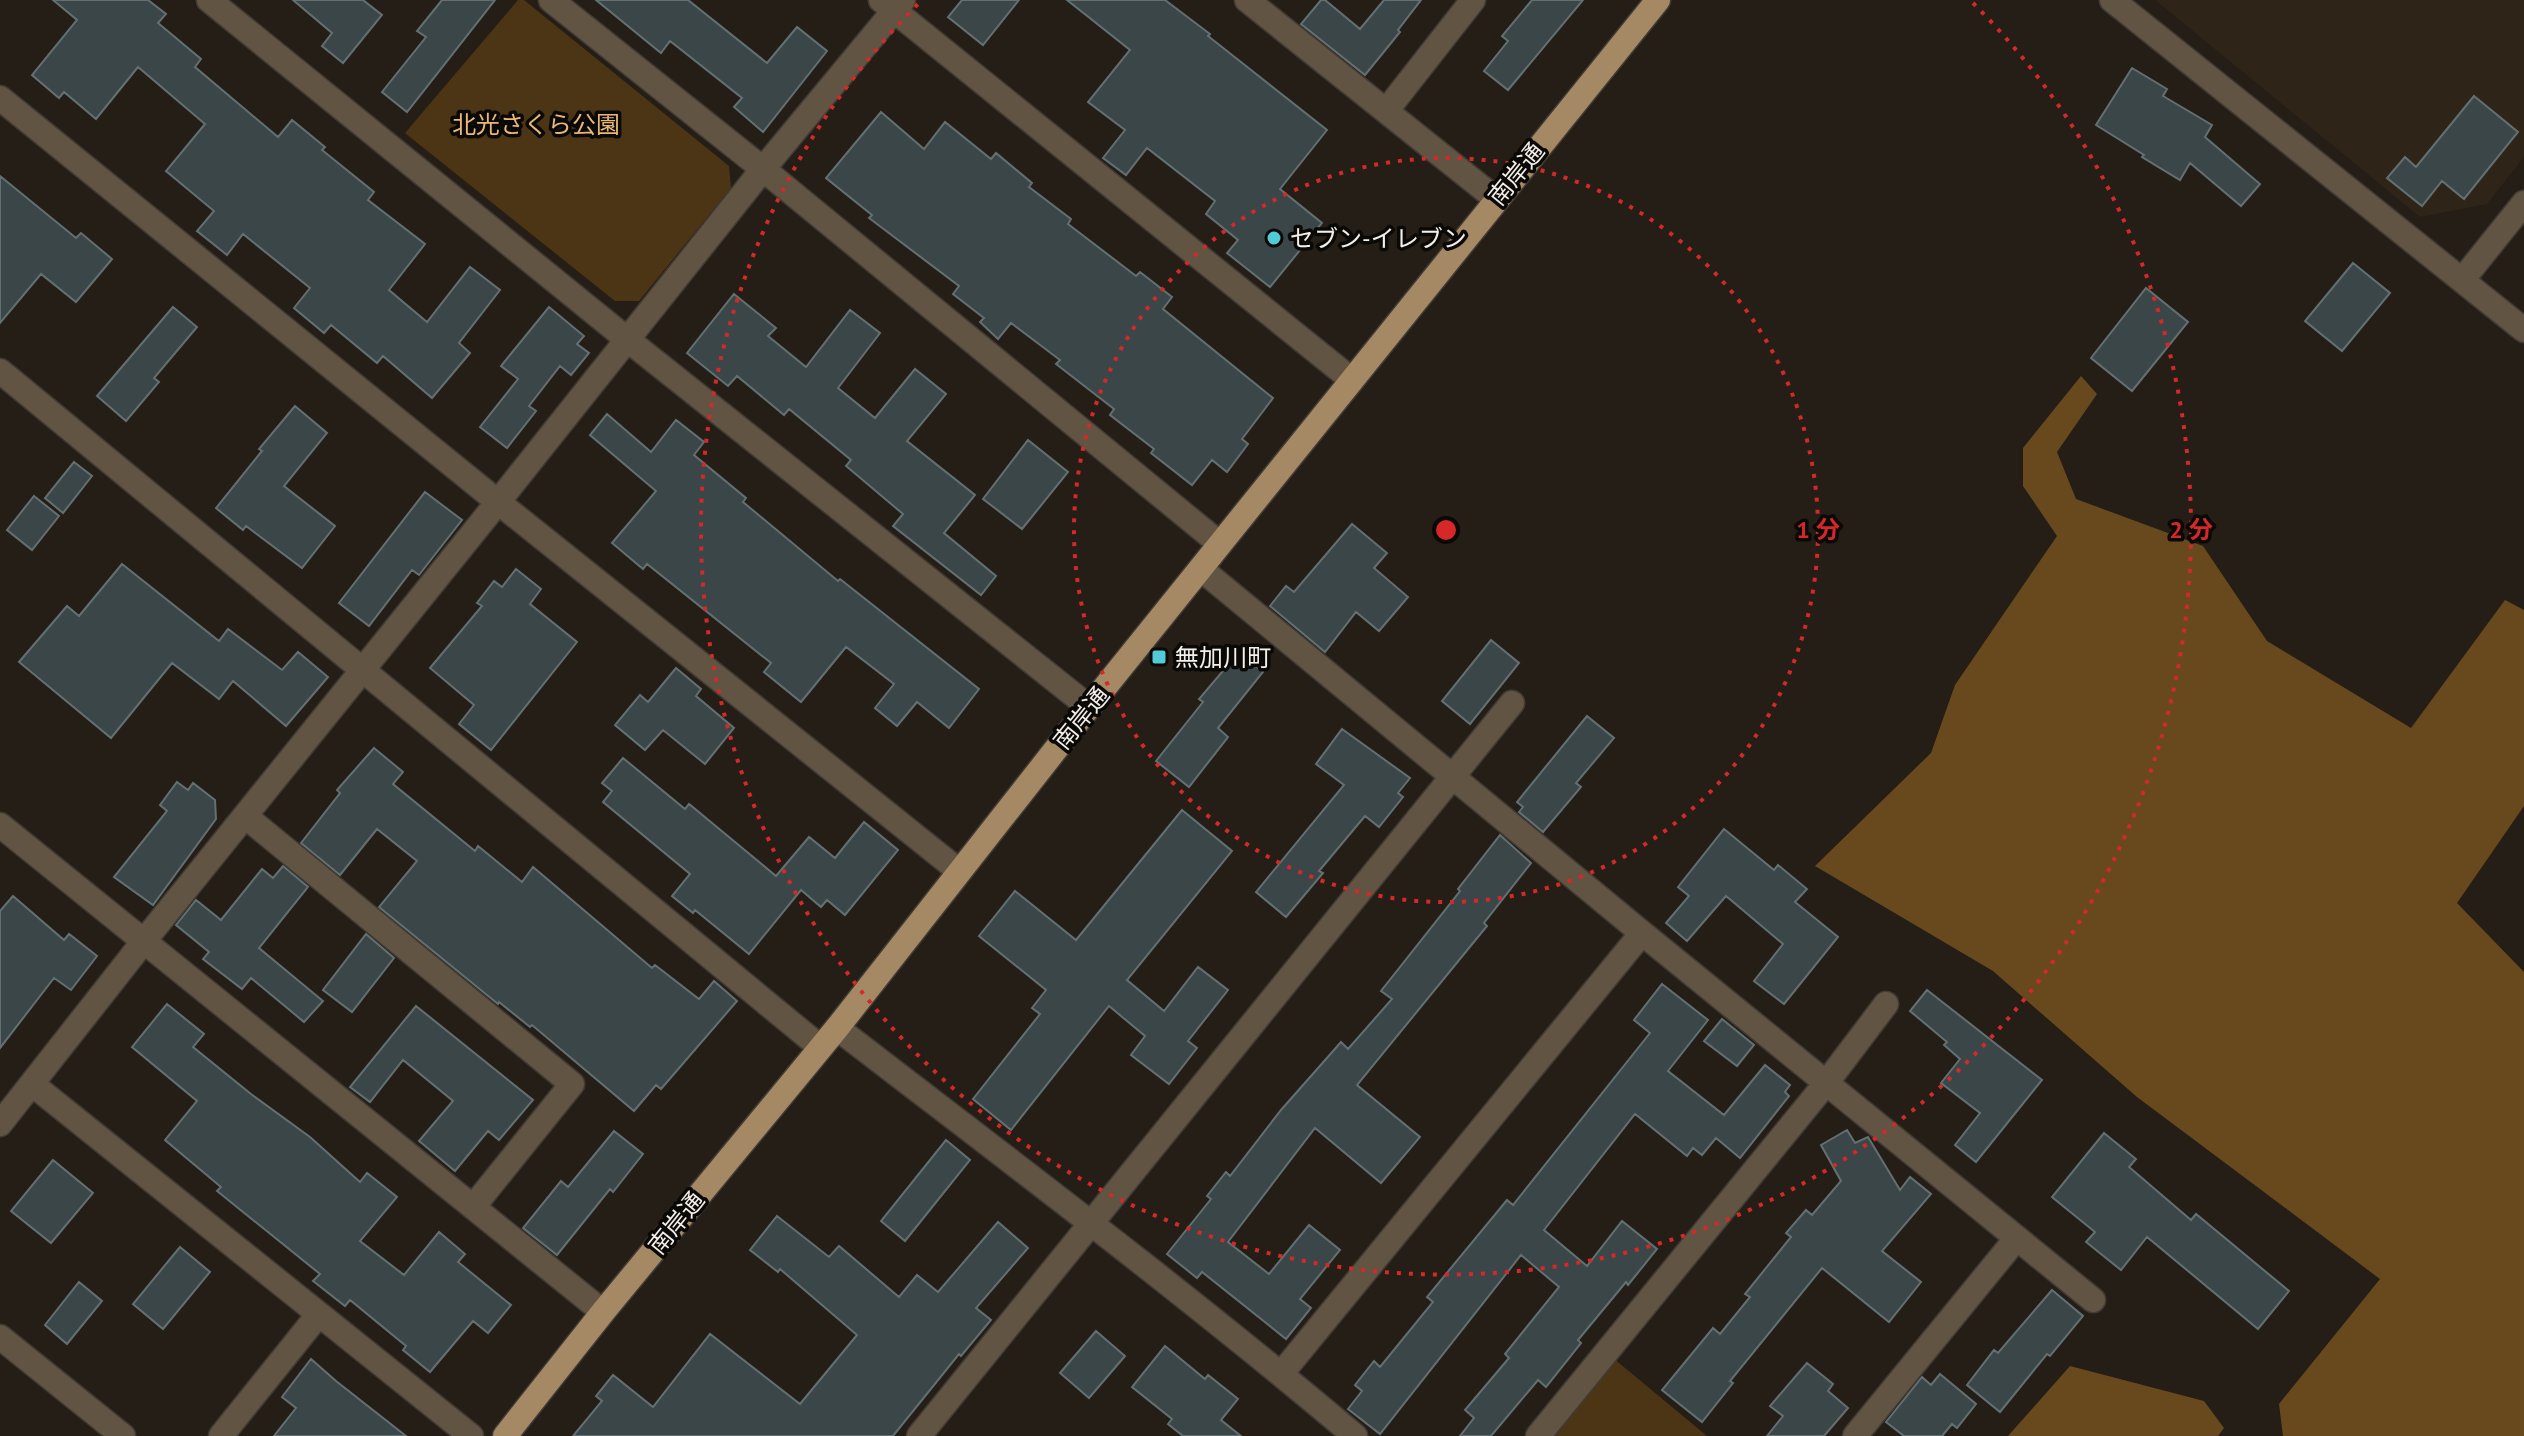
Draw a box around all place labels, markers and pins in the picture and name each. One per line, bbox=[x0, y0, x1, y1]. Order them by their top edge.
place label: セブン-イレブン bbox=[1290, 223, 1467, 254]
marker: セブン-イレブン bbox=[1265, 229, 1283, 247]
centre of rings bbox=[1432, 516, 1460, 544]
place label: 無加川町 bbox=[1175, 642, 1271, 673]
marker: 無加川町 bbox=[1150, 648, 1168, 666]

